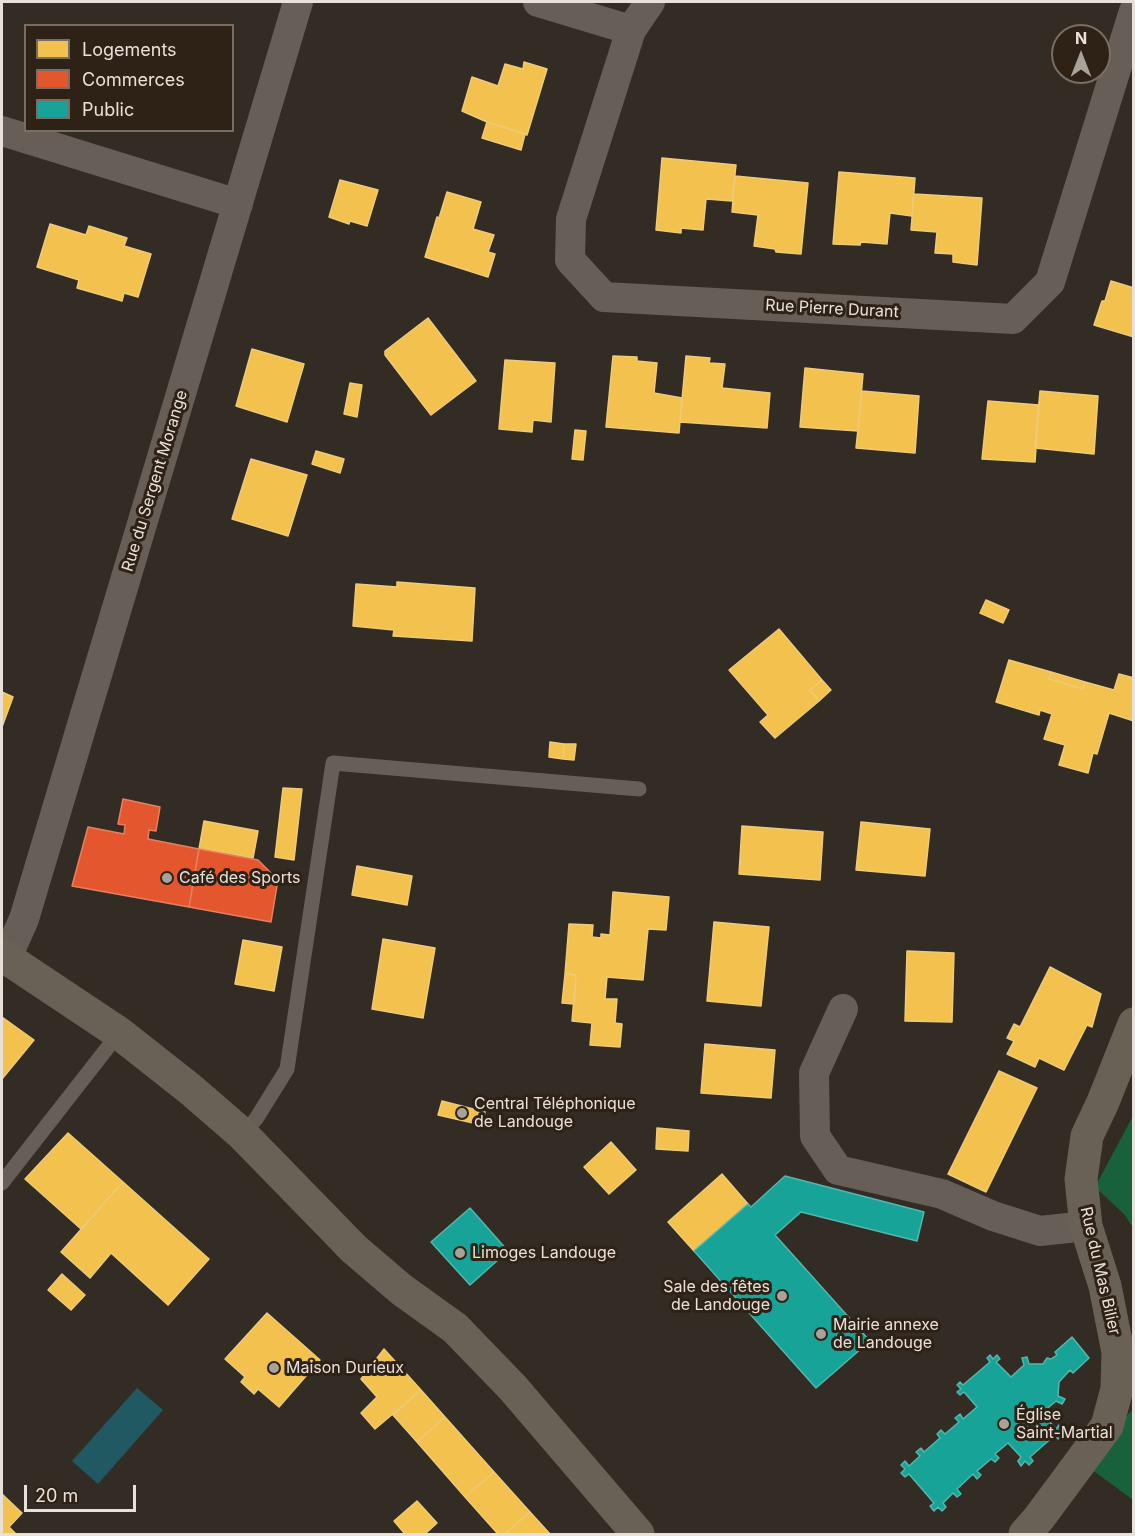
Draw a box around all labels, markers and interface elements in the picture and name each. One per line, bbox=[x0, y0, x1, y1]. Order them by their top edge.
legend bbox=[24, 24, 234, 132]
north arrow bbox=[1051, 24, 1111, 84]
text: N bbox=[1075, 28, 1087, 48]
text: Logements bbox=[82, 39, 177, 60]
text: Commerces bbox=[82, 69, 185, 90]
text: Public bbox=[82, 99, 134, 120]
street label: Rue Pierre Durant bbox=[765, 296, 899, 322]
street label: Rue du Sergent Morange bbox=[118, 388, 192, 574]
place label: Café des Sports bbox=[179, 868, 300, 888]
marker: Café des Sports bbox=[160, 871, 174, 885]
place label: Central Téléphonique de Landouge bbox=[474, 1094, 635, 1132]
marker: Central Téléphonique de Landouge bbox=[455, 1106, 469, 1120]
street label: Rue du Mas Bilier bbox=[1076, 1205, 1124, 1337]
place label: Limoges Landouge bbox=[472, 1243, 616, 1263]
marker: Limoges Landouge bbox=[453, 1246, 467, 1260]
place label: Sale des fêtes de Landouge bbox=[663, 1277, 770, 1315]
marker: Sale des fêtes de Landouge bbox=[775, 1289, 789, 1303]
place label: Mairie annexe de Landouge bbox=[833, 1315, 939, 1353]
marker: Mairie annexe de Landouge bbox=[814, 1327, 828, 1341]
place label: Maison Durieux bbox=[286, 1358, 404, 1378]
marker: Maison Durieux bbox=[267, 1361, 281, 1375]
place label: Église Saint-Martial bbox=[1016, 1405, 1113, 1443]
marker: Église Saint-Martial bbox=[997, 1417, 1011, 1431]
scale bar bbox=[27, 1473, 140, 1511]
text: 20 m bbox=[35, 1485, 78, 1506]

